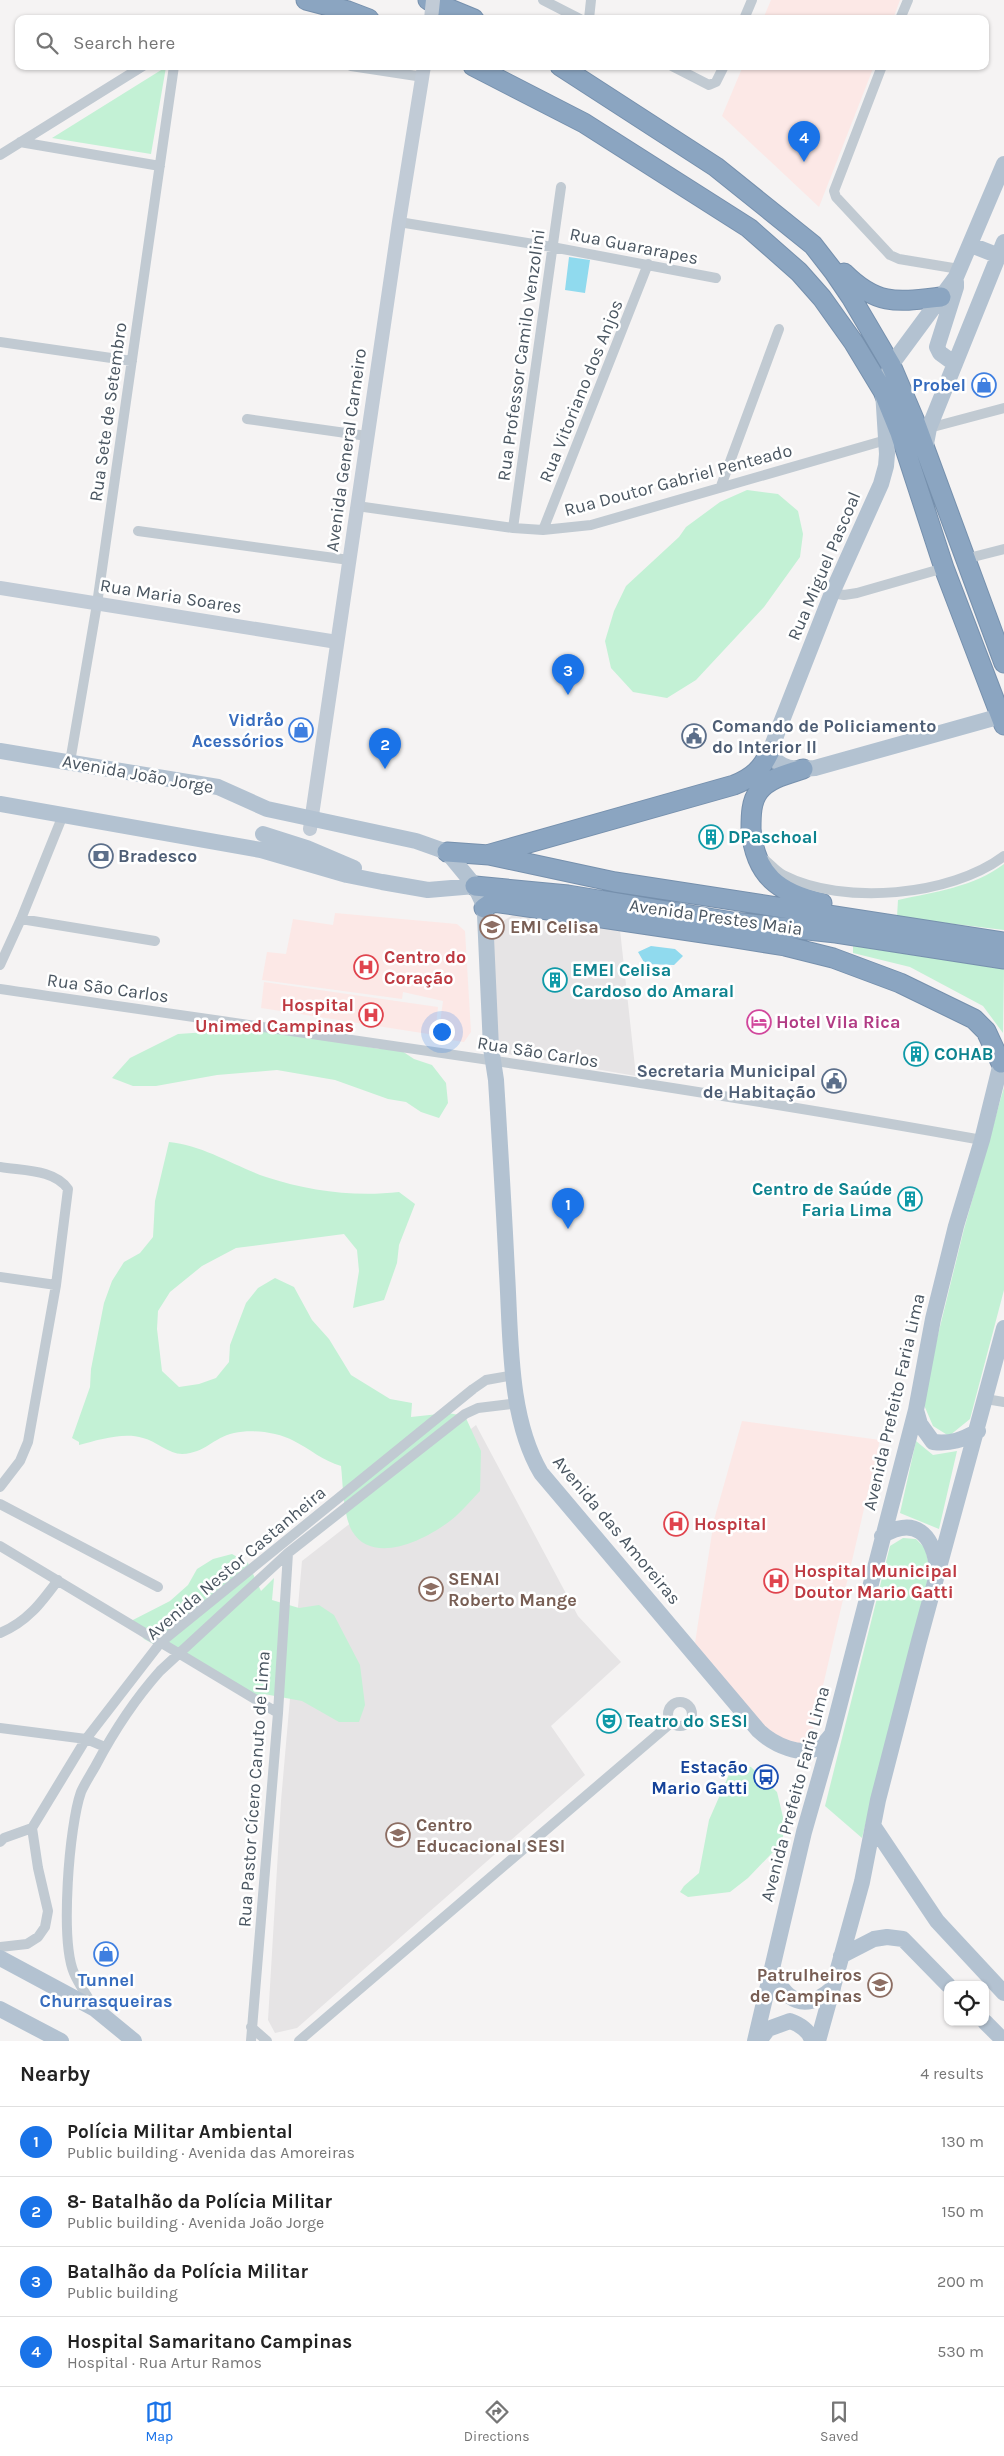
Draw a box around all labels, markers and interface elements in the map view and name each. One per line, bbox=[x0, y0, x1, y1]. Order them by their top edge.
search box bbox=[15, 15, 989, 70]
icon: search bbox=[33, 29, 61, 57]
text: Search here bbox=[73, 32, 175, 54]
pin: 4 bbox=[788, 121, 820, 162]
street label: Rua Guararapes bbox=[568, 223, 700, 269]
street label: Rua Professor Camilo Venzolini bbox=[492, 228, 550, 482]
street label: Rua Vitoriano dos Anjos bbox=[534, 296, 628, 486]
street label: Rua Sete de Setembro bbox=[85, 321, 131, 503]
street label: Avenida General Carneiro bbox=[321, 347, 371, 553]
shop icon: Probel bbox=[971, 372, 997, 398]
place label: Probel bbox=[912, 374, 966, 396]
street label: Rua Doutor Gabriel Penteado bbox=[562, 439, 794, 521]
street label: Rua Miguel Pascoal bbox=[783, 488, 865, 644]
street label: Rua Maria Soares bbox=[99, 574, 243, 618]
pin: 3 bbox=[552, 654, 584, 695]
place label: Vidråo Acessórios bbox=[192, 709, 284, 752]
place label: Comando de Policiamento do Interior II bbox=[712, 715, 936, 758]
shop icon: Vidråo Acessórios bbox=[288, 717, 314, 743]
public building icon: Comando de Policiamento do Interior II bbox=[681, 723, 707, 749]
pin: 2 bbox=[369, 728, 401, 769]
street label: Avenida João Jorge bbox=[61, 750, 215, 798]
building icon: DPaschoal bbox=[698, 824, 724, 850]
place label: DPaschoal bbox=[728, 826, 818, 848]
bank icon: Bradesco bbox=[88, 843, 114, 869]
place label: Bradesco bbox=[118, 845, 197, 867]
street label: Avenida Prestes Maia bbox=[628, 894, 804, 940]
school or university icon: EMI Celisa bbox=[479, 914, 505, 940]
place label: EMI Celisa bbox=[510, 916, 599, 938]
place label: Centro do Coração bbox=[384, 946, 466, 989]
hospital icon: Centro do Coração bbox=[353, 954, 379, 980]
place label: EMEI Celisa Cardoso do Amaral bbox=[572, 959, 734, 1002]
building icon: EMEI Celisa Cardoso do Amaral bbox=[542, 967, 568, 993]
street label: Rua São Carlos bbox=[46, 969, 170, 1007]
place label: Hospital Unimed Campinas bbox=[195, 994, 354, 1037]
hospital icon: Hospital Unimed Campinas bbox=[358, 1002, 384, 1028]
hotel icon: Hotel Vila Rica bbox=[746, 1009, 772, 1035]
place label: Hotel Vila Rica bbox=[776, 1011, 900, 1033]
your location bbox=[429, 1019, 455, 1045]
street label: Rua São Carlos bbox=[476, 1032, 600, 1072]
building icon: COHAB bbox=[903, 1041, 929, 1067]
place label: COHAB bbox=[934, 1043, 993, 1065]
place label: Secretaria Municipal de Habitação bbox=[637, 1060, 816, 1103]
public building icon: Secretaria Municipal de Habitação bbox=[821, 1068, 847, 1094]
place label: Centro de Saúde Faria Lima bbox=[752, 1178, 892, 1221]
building icon: Centro de Saúde Faria Lima bbox=[897, 1186, 923, 1212]
pin: 1 bbox=[552, 1188, 584, 1229]
street label: Avenida Prefeito Faria Lima bbox=[858, 1291, 930, 1513]
street label: Avenida das Amoreiras bbox=[548, 1451, 686, 1609]
street label: Avenida Nestor Castanheira bbox=[142, 1481, 330, 1645]
hospital icon: Hospital bbox=[663, 1511, 689, 1537]
place label: Hospital bbox=[694, 1513, 766, 1535]
place label: Hospital Municipal Doutor Mario Gatti bbox=[794, 1560, 958, 1603]
place label: SENAI Roberto Mange bbox=[448, 1568, 577, 1611]
hospital icon: Hospital Municipal Doutor Mario Gatti bbox=[763, 1568, 789, 1594]
school or university icon: SENAI Roberto Mange bbox=[418, 1576, 444, 1602]
street label: Rua Pastor Cícero Canuto de Lima bbox=[233, 1650, 275, 1928]
street label: Avenida Prefeito Faria Lima bbox=[756, 1684, 834, 1904]
theatre icon: Teatro do SESI bbox=[596, 1708, 622, 1734]
place label: Teatro do SESI bbox=[626, 1710, 748, 1732]
place label: Estação Mario Gatti bbox=[651, 1756, 748, 1799]
bus stop icon: Estação Mario Gatti bbox=[753, 1764, 779, 1790]
place label: Centro Educacional SESI bbox=[416, 1814, 565, 1857]
school or university icon: Centro Educacional SESI bbox=[385, 1822, 411, 1848]
shop icon: Tunnel Churrasqueiras bbox=[93, 1941, 119, 1967]
place label: Patrulheiros de Campinas bbox=[750, 1964, 862, 2007]
place label: Tunnel Churrasqueiras bbox=[40, 1969, 172, 2012]
school or university icon: Patrulheiros de Campinas bbox=[867, 1972, 893, 1998]
map controls bbox=[944, 1981, 989, 2026]
button: locate bbox=[944, 1981, 989, 2026]
text: Nearby bbox=[20, 2062, 90, 2086]
text: 4 results bbox=[920, 2064, 984, 2083]
text: Polícia Militar Ambiental bbox=[67, 2121, 293, 2143]
text: 1 bbox=[33, 2132, 39, 2151]
text: 130 m bbox=[941, 2132, 984, 2151]
text: Public building · Avenida das Amoreiras bbox=[67, 2143, 355, 2162]
text: 8- Batalhão da Polícia Militar bbox=[67, 2191, 332, 2213]
text: 2 bbox=[31, 2202, 41, 2221]
text: 150 m bbox=[941, 2202, 984, 2221]
text: Public building · Avenida João Jorge bbox=[67, 2213, 324, 2232]
text: Batalhão da Polícia Militar bbox=[67, 2261, 308, 2283]
text: 3 bbox=[31, 2272, 41, 2291]
text: 200 m bbox=[937, 2272, 984, 2291]
text: Public building bbox=[67, 2283, 178, 2302]
text: Hospital Samaritano Campinas bbox=[67, 2331, 352, 2353]
text: 4 bbox=[31, 2342, 41, 2361]
text: 530 m bbox=[937, 2342, 984, 2361]
text: Hospital · Rua Artur Ramos bbox=[67, 2353, 262, 2372]
tab: Map bbox=[145, 2398, 173, 2445]
tab: Directions bbox=[464, 2398, 530, 2445]
tab: Saved bbox=[820, 2398, 859, 2445]

